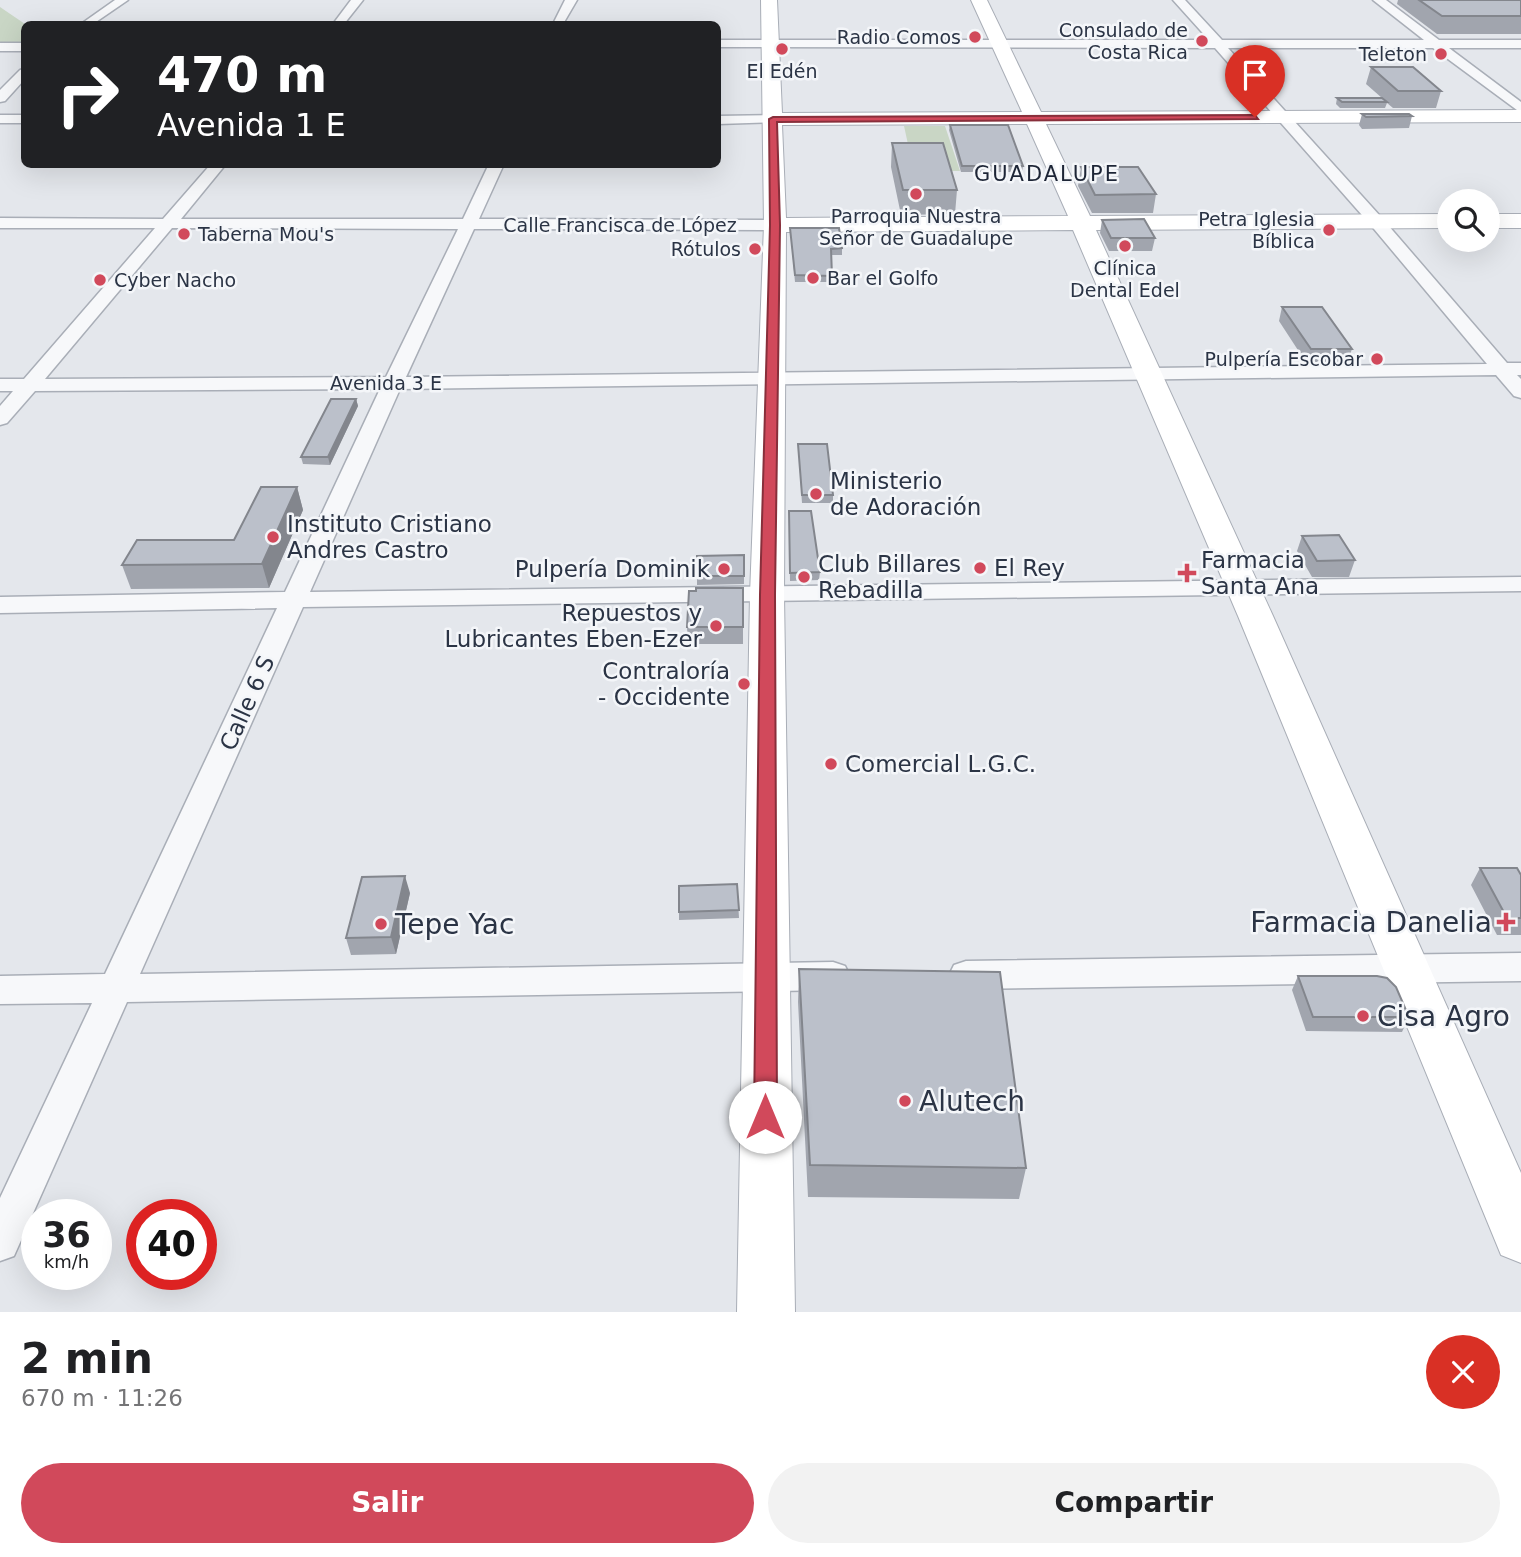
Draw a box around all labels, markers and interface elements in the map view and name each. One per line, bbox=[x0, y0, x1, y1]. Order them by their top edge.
place label: Consulado de Costa Rica bbox=[1059, 19, 1188, 63]
place label: Radio Comos bbox=[837, 26, 961, 48]
marker: Radio Comos bbox=[967, 29, 983, 45]
marker: Consulado de Costa Rica bbox=[1194, 33, 1210, 49]
marker: El Edén bbox=[774, 41, 790, 57]
place label: Teleton bbox=[1358, 43, 1427, 65]
pin bbox=[1225, 45, 1285, 117]
marker: Teleton bbox=[1433, 46, 1449, 62]
text: 470 m bbox=[157, 47, 327, 104]
icon: right bbox=[42, 49, 133, 140]
icon: arrive bbox=[1236, 56, 1274, 94]
place label: El Edén bbox=[746, 60, 818, 82]
text: Avenida 1 E bbox=[157, 106, 346, 144]
district label: GUADALUPE bbox=[974, 162, 1120, 186]
marker: Parroquia Nuestra Señor de Guadalupe bbox=[908, 186, 924, 202]
map controls bbox=[1437, 189, 1500, 252]
button: search bbox=[1437, 189, 1500, 252]
place label: Parroquia Nuestra Señor de Guadalupe bbox=[819, 205, 1013, 249]
place label: Petra Iglesia Bíblica bbox=[1198, 208, 1315, 252]
street label: Calle Francisca de López bbox=[503, 214, 737, 236]
marker: Petra Iglesia Bíblica bbox=[1321, 222, 1337, 238]
place label: Taberna Mou's bbox=[197, 223, 334, 245]
marker: Taberna Mou's bbox=[176, 226, 192, 242]
place label: Rótulos bbox=[671, 238, 741, 260]
marker: Clínica Dental Edel bbox=[1117, 238, 1133, 254]
marker: Rótulos bbox=[747, 241, 763, 257]
place label: Clínica Dental Edel bbox=[1070, 257, 1180, 301]
place label: Bar el Golfo bbox=[827, 267, 938, 289]
place label: Cyber Nacho bbox=[114, 269, 236, 291]
marker: Bar el Golfo bbox=[805, 270, 821, 286]
marker: Cyber Nacho bbox=[92, 272, 108, 288]
place label: Pulpería Escobar bbox=[1205, 348, 1363, 370]
marker: Pulpería Escobar bbox=[1369, 351, 1385, 367]
street label: Avenida 3 E bbox=[330, 372, 442, 394]
place label: Ministerio de Adoración bbox=[830, 468, 981, 520]
marker: Ministerio de Adoración bbox=[808, 486, 824, 502]
place label: Instituto Cristiano Andres Castro bbox=[287, 511, 492, 563]
marker: Instituto Cristiano Andres Castro bbox=[265, 529, 281, 545]
place label: Farmacia Santa Ana bbox=[1201, 547, 1319, 599]
place label: Club Billares Rebadilla bbox=[818, 551, 961, 603]
place label: El Rey bbox=[994, 555, 1065, 581]
place label: Pulpería Dominik bbox=[515, 556, 711, 582]
marker: El Rey bbox=[972, 560, 988, 576]
marker: Pulpería Dominik bbox=[716, 561, 732, 577]
marker: Farmacia Santa Ana bbox=[1179, 565, 1195, 581]
marker: Club Billares Rebadilla bbox=[796, 569, 812, 585]
place label: Repuestos y Lubricantes Eben-Ezer bbox=[444, 600, 703, 652]
marker: Repuestos y Lubricantes Eben-Ezer bbox=[708, 618, 724, 634]
street label: Calle 6 S bbox=[215, 652, 279, 754]
place label: Contraloría - Occidente bbox=[598, 658, 730, 710]
marker: Contraloría - Occidente bbox=[736, 676, 752, 692]
place label: Comercial L.G.C. bbox=[845, 751, 1036, 777]
marker: Comercial L.G.C. bbox=[823, 756, 839, 772]
place label: Farmacia Danelia bbox=[1250, 906, 1492, 939]
place label: Tepe Yac bbox=[394, 908, 514, 941]
marker: Farmacia Danelia bbox=[1498, 914, 1514, 930]
marker: Tepe Yac bbox=[373, 916, 389, 932]
place label: Cisa Agro bbox=[1377, 1000, 1510, 1033]
marker: Cisa Agro bbox=[1355, 1008, 1371, 1024]
position arrow bbox=[728, 1080, 802, 1154]
place label: Alutech bbox=[919, 1085, 1025, 1118]
marker: Alutech bbox=[897, 1093, 913, 1109]
speed limit sign: 40 bbox=[126, 1199, 217, 1290]
text: 36 bbox=[42, 1215, 91, 1255]
text: km/h bbox=[44, 1251, 89, 1272]
text: 2 min bbox=[21, 1334, 153, 1383]
button: close bbox=[1426, 1335, 1500, 1409]
text: 670 m · 11:26 bbox=[21, 1385, 183, 1411]
button: Salir bbox=[21, 1463, 754, 1543]
button: Compartir bbox=[768, 1463, 1500, 1543]

